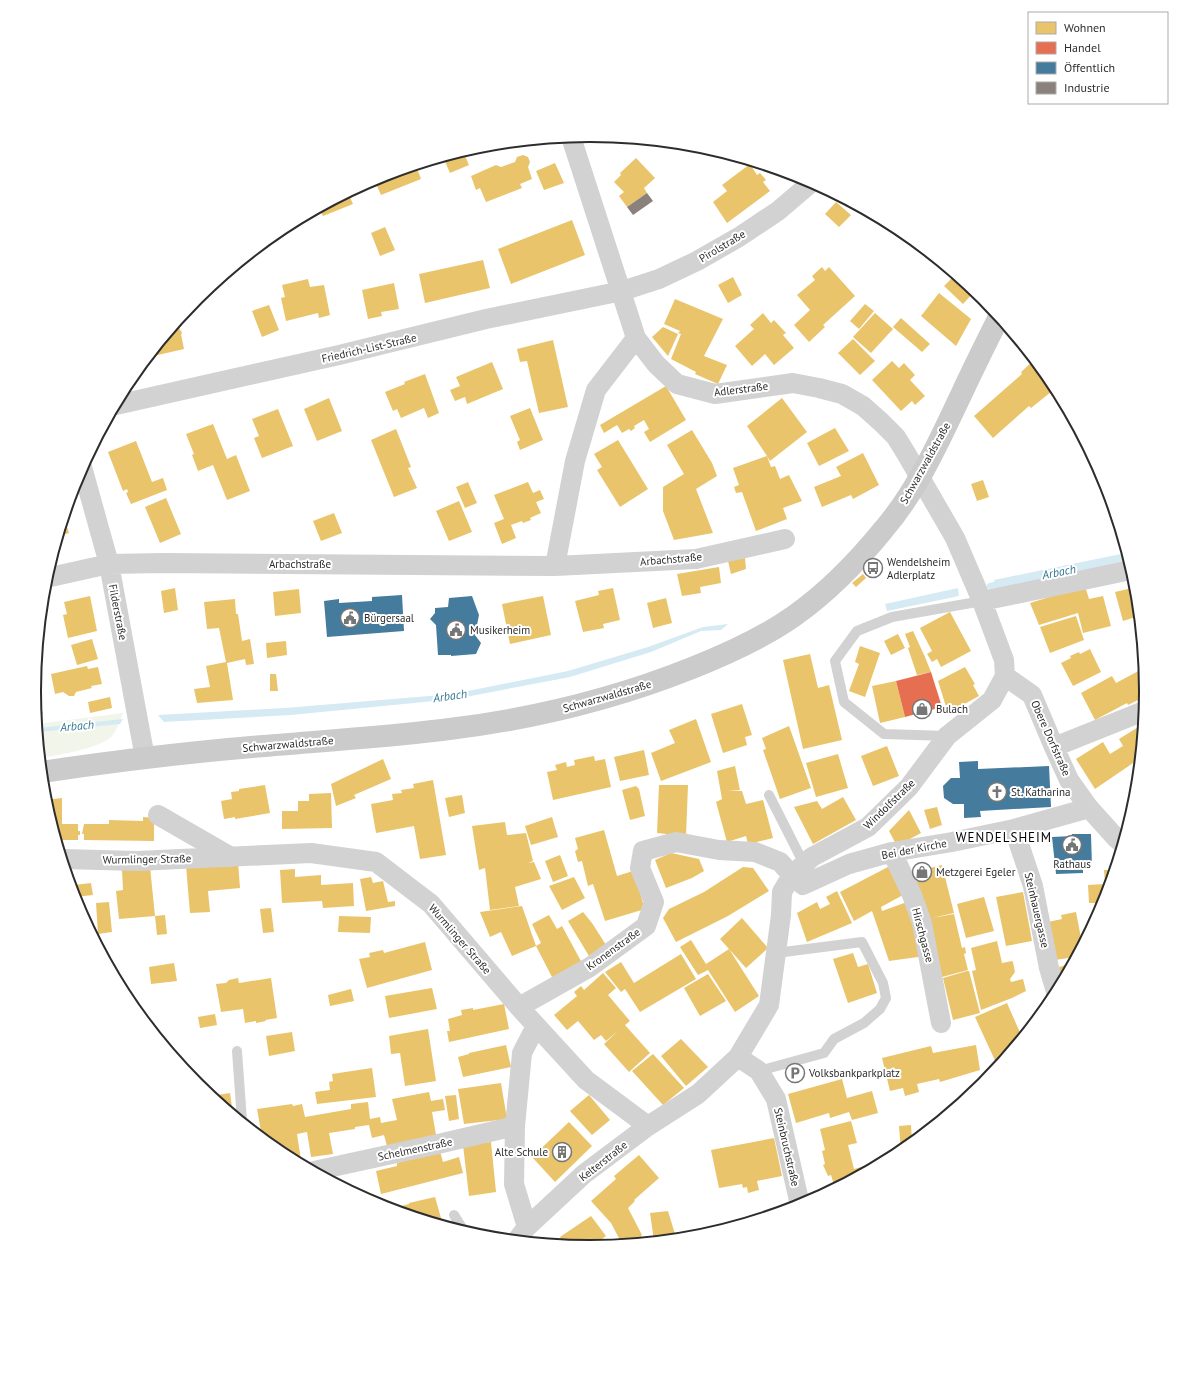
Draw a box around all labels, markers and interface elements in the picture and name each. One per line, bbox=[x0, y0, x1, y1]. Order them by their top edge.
legend bbox=[1028, 12, 1168, 104]
text: Wohnen bbox=[1064, 20, 1106, 35]
text: Handel bbox=[1064, 40, 1101, 55]
text: Öffentlich bbox=[1064, 60, 1115, 75]
text: Industrie bbox=[1064, 80, 1110, 95]
street label: Pirolstraße bbox=[696, 227, 748, 265]
street label: Friedrich-List-Straße bbox=[320, 330, 418, 366]
street label: Adlerstraße bbox=[713, 379, 769, 399]
street label: Schwarzwaldstraße bbox=[897, 419, 953, 506]
street label: Arbachstraße bbox=[639, 549, 703, 569]
place label: Wendelsheim Adlerplatz bbox=[887, 555, 950, 582]
street label: Arbachstraße bbox=[269, 557, 332, 571]
bus stop icon: Wendelsheim Adlerplatz bbox=[862, 557, 884, 579]
water label: Arbach bbox=[1040, 561, 1077, 582]
street label: Filderstraße bbox=[106, 583, 130, 642]
public building icon: Bürgersaal bbox=[339, 607, 361, 629]
place label: Bürgersaal bbox=[364, 611, 415, 625]
public building icon: Musikerheim bbox=[445, 619, 467, 641]
place label: Musikerheim bbox=[470, 623, 530, 637]
street label: Schwarzwaldstraße bbox=[561, 677, 653, 715]
water label: Arbach bbox=[431, 686, 468, 705]
shop icon: Bulach bbox=[911, 698, 933, 720]
street label: Obere Dorfstraße bbox=[1028, 698, 1074, 778]
place label: Bulach bbox=[936, 702, 968, 716]
water label: Arbach bbox=[58, 717, 95, 735]
street label: Schwarzwaldstraße bbox=[242, 733, 335, 755]
street label: Windolfstraße bbox=[860, 776, 918, 832]
church icon: St. Katharina bbox=[986, 781, 1008, 803]
place label: St. Katharina bbox=[1011, 785, 1070, 799]
district label: WENDELSHEIM bbox=[956, 829, 1052, 846]
public building icon: Rathaus bbox=[1061, 834, 1083, 856]
street label: Bei der Kirche bbox=[880, 836, 948, 862]
street label: Wurmlinger Straße bbox=[103, 851, 192, 867]
place label: Rathaus bbox=[1053, 857, 1091, 871]
shop icon: Metzgerei Egeler bbox=[911, 861, 933, 883]
place label: Metzgerei Egeler bbox=[936, 865, 1016, 879]
street label: Steinhauergasse bbox=[1022, 871, 1053, 949]
street label: Wurmlinger Straße bbox=[426, 901, 495, 977]
street label: Hirschgasse bbox=[909, 906, 937, 964]
street label: Kronenstraße bbox=[583, 924, 643, 973]
parking icon: Volksbankparkplatz bbox=[784, 1062, 806, 1084]
place label: Volksbankparkplatz bbox=[808, 1066, 900, 1080]
street label: Steinbruchstraße bbox=[771, 1106, 803, 1188]
street label: Schelmenstraße bbox=[376, 1134, 454, 1164]
street label: Kelterstraße bbox=[576, 1138, 630, 1184]
building icon: Alte Schule bbox=[551, 1141, 573, 1163]
place label: Alte Schule bbox=[495, 1145, 548, 1159]

